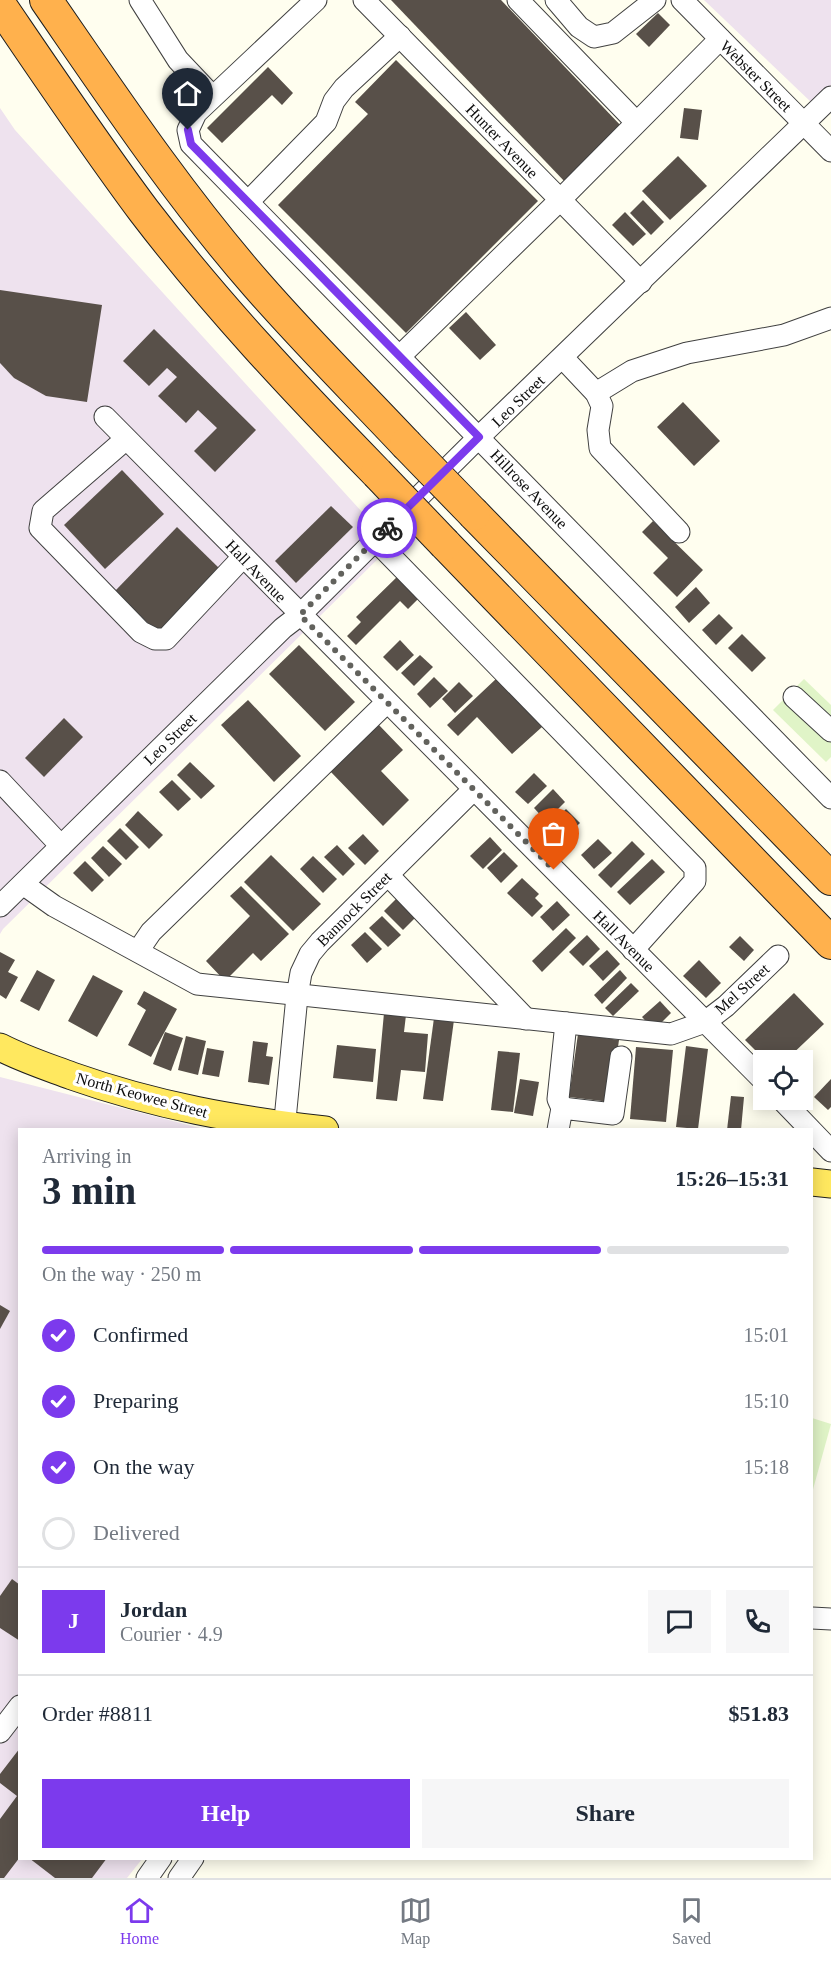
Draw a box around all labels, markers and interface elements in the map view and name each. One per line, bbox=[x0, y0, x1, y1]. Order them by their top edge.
street label: Webster Street bbox=[717, 37, 795, 115]
pin bbox=[162, 68, 213, 130]
icon: home bbox=[171, 77, 204, 110]
street label: Hunter Avenue bbox=[462, 101, 542, 181]
street label: Leo Street bbox=[488, 372, 548, 430]
street label: Hillrose Avenue bbox=[487, 446, 571, 532]
courier bbox=[357, 498, 417, 558]
icon: bike bbox=[371, 512, 404, 545]
street label: Hall Avenue bbox=[222, 537, 290, 605]
street label: Leo Street bbox=[140, 710, 200, 768]
pin bbox=[528, 808, 579, 870]
icon: bag bbox=[537, 817, 570, 850]
street label: Bannock Street bbox=[313, 868, 395, 950]
street label: Hall Avenue bbox=[590, 907, 658, 975]
street label: Mel Street bbox=[711, 960, 773, 1018]
map controls bbox=[753, 1050, 813, 1110]
button: locate bbox=[753, 1050, 813, 1110]
street label: North Keowee Street bbox=[75, 1069, 210, 1121]
text: Arriving in bbox=[42, 1145, 131, 1167]
text: 15:26–15:31 bbox=[675, 1166, 789, 1191]
text: 3 min bbox=[42, 1169, 136, 1212]
text: On the way · 250 m bbox=[42, 1263, 201, 1285]
icon: check bbox=[42, 1319, 75, 1352]
text: Confirmed bbox=[93, 1322, 188, 1347]
text: 15:01 bbox=[743, 1324, 789, 1346]
icon: check bbox=[42, 1385, 75, 1418]
text: Preparing bbox=[93, 1388, 179, 1413]
text: 15:10 bbox=[743, 1390, 789, 1412]
icon: check bbox=[42, 1451, 75, 1484]
text: On the way bbox=[93, 1454, 194, 1479]
text: 15:18 bbox=[743, 1456, 789, 1478]
text: Delivered bbox=[93, 1520, 180, 1545]
button: chat bbox=[648, 1590, 711, 1653]
button: phone bbox=[726, 1590, 789, 1653]
text: Jordan bbox=[120, 1597, 187, 1622]
text: J bbox=[68, 1608, 79, 1633]
text: Courier · 4.9 bbox=[120, 1623, 223, 1645]
text: Order #8811 bbox=[42, 1701, 153, 1726]
text: $51.83 bbox=[729, 1701, 789, 1726]
button: Help bbox=[42, 1779, 410, 1848]
button: Share bbox=[422, 1779, 789, 1848]
tab: Home bbox=[120, 1894, 159, 1948]
tab: Map bbox=[399, 1894, 432, 1948]
tab: Saved bbox=[672, 1894, 711, 1948]

